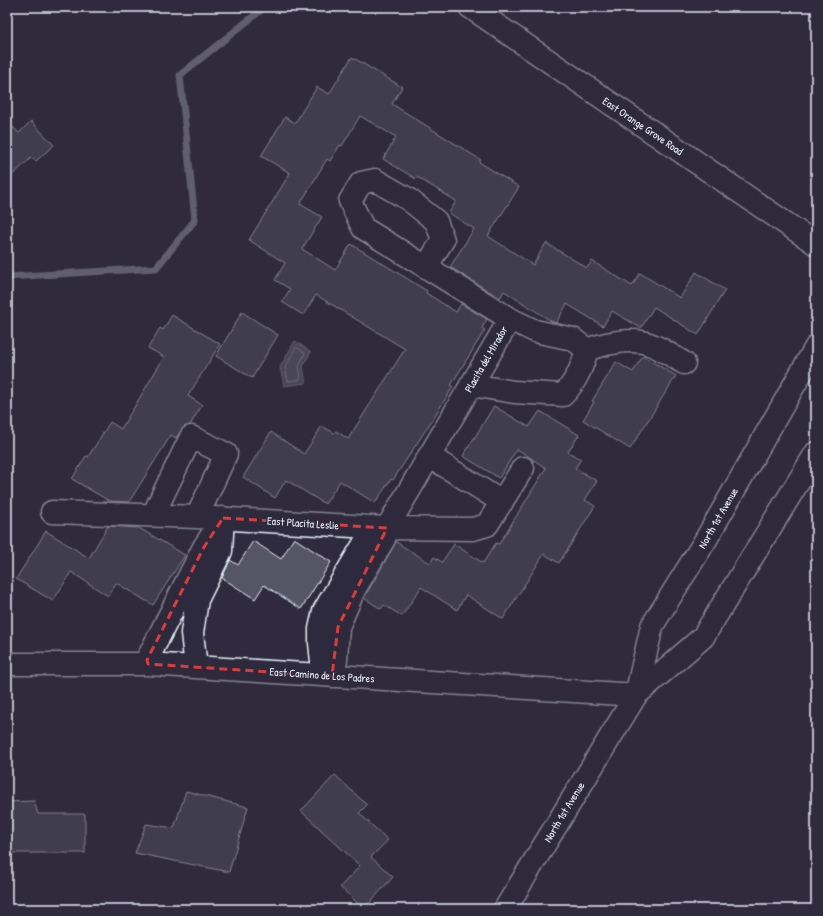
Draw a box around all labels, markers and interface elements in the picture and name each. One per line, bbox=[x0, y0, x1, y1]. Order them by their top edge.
street label: East Orange Grove Road bbox=[600, 94, 687, 159]
street label: Placita del Mirador bbox=[461, 323, 511, 395]
street label: North 1st Avenue bbox=[695, 485, 741, 551]
street label: East Placita Leslie bbox=[267, 514, 340, 533]
street label: East Camino de Los Padres bbox=[269, 664, 375, 686]
street label: North 1st Avenue bbox=[541, 779, 588, 845]

